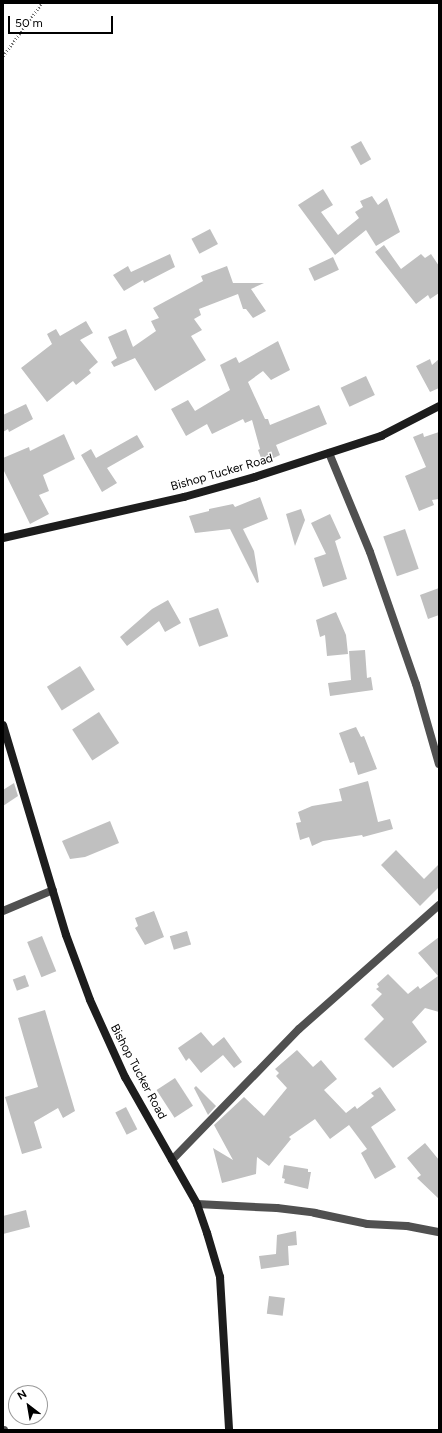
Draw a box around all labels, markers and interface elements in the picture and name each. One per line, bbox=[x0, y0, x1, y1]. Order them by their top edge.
scale bar bbox=[10, 8, 115, 34]
text: 50 m bbox=[15, 16, 43, 30]
street label: Bishop Tucker Road bbox=[169, 452, 275, 494]
street label: Bishop Tucker Road bbox=[107, 1022, 169, 1122]
north arrow bbox=[8, 1385, 48, 1425]
text: N bbox=[15, 1387, 29, 1403]

